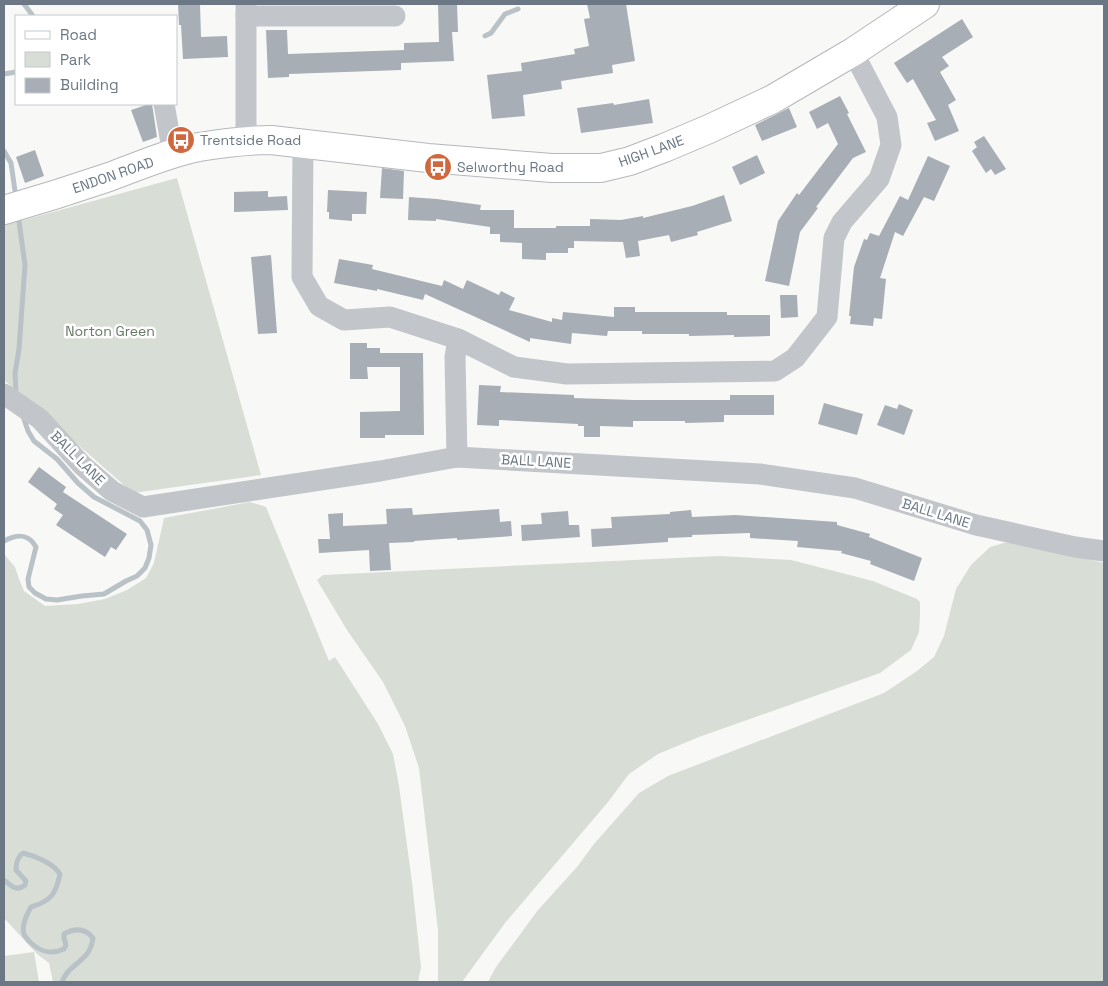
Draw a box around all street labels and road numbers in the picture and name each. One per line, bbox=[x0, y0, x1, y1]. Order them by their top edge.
street label: HIGH LANE bbox=[616, 131, 686, 171]
street label: ENDON ROAD bbox=[70, 153, 156, 197]
street label: BALL LANE bbox=[47, 427, 109, 489]
street label: BALL LANE bbox=[500, 450, 572, 472]
street label: BALL LANE bbox=[900, 494, 972, 532]

